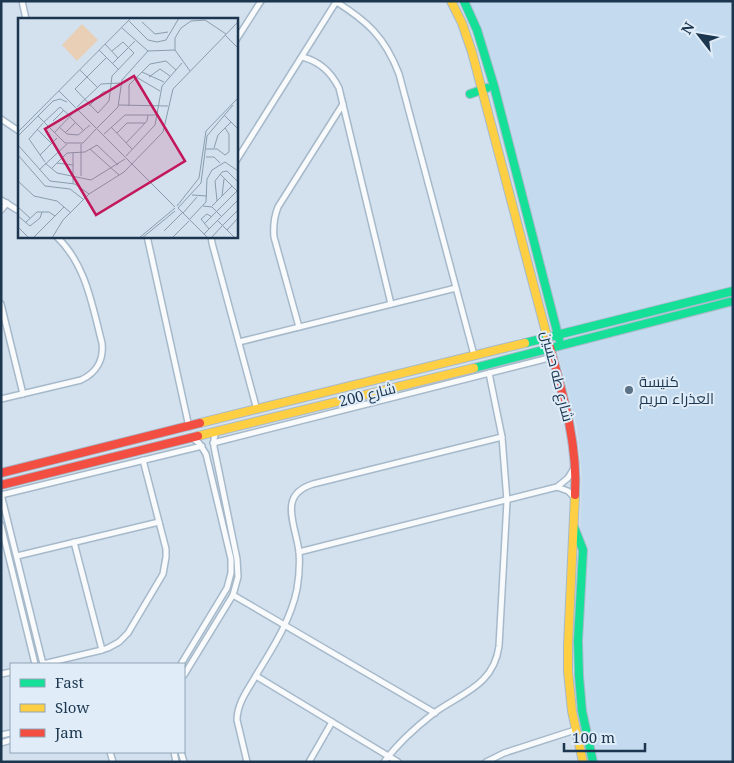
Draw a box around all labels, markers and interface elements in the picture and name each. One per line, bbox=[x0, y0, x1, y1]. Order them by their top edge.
north arrow bbox=[674, 10, 724, 60]
inset map bbox=[18, 18, 238, 238]
text: N bbox=[676, 18, 698, 38]
street label: شارع طه حسين bbox=[535, 329, 579, 424]
place label: كنيسة العذراء مريم bbox=[639, 371, 714, 409]
street label: شارع 200 bbox=[336, 377, 398, 413]
marker: كنيسة العذراء مريم bbox=[623, 384, 635, 396]
legend bbox=[10, 663, 185, 753]
text: Fast bbox=[55, 672, 84, 692]
text: Slow bbox=[55, 697, 89, 717]
scale bar bbox=[564, 720, 645, 752]
text: Jam bbox=[54, 722, 83, 742]
text: 100 m bbox=[572, 727, 615, 747]

